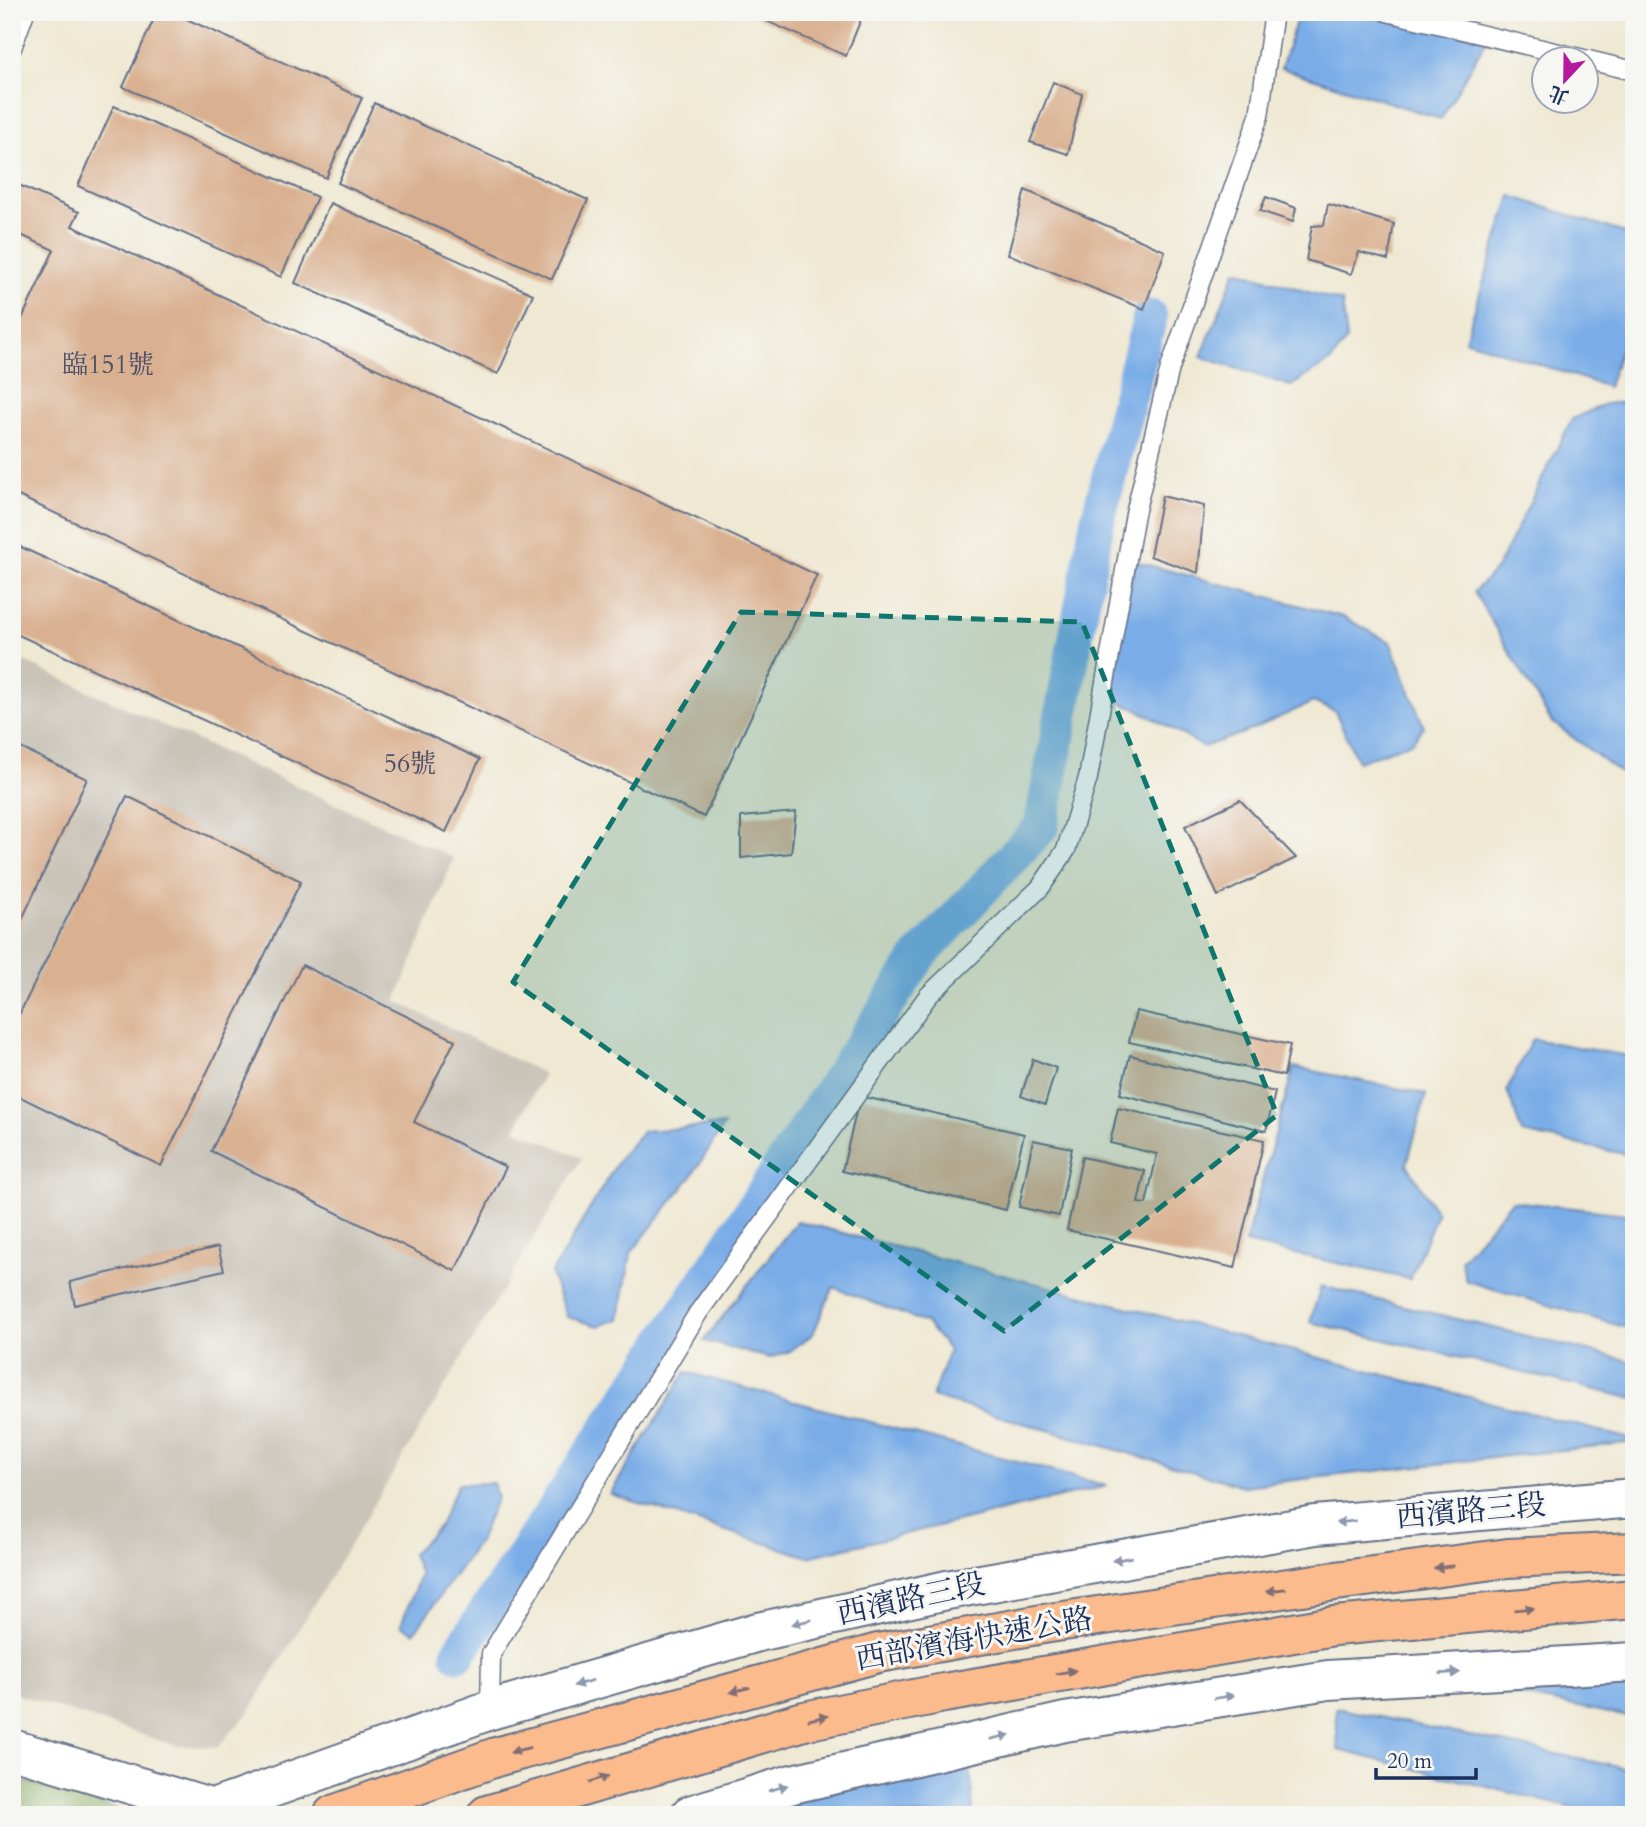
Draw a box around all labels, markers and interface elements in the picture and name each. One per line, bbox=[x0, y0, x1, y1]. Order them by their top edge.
north arrow bbox=[1530, 46, 1600, 116]
text: 北 bbox=[1545, 79, 1573, 110]
house number: 臨151號 bbox=[62, 347, 154, 382]
house number: 56號 bbox=[384, 746, 436, 781]
street label: 西濱路三段 bbox=[1394, 1484, 1548, 1538]
one-way arrow bbox=[1335, 1517, 1357, 1528]
one-way arrow bbox=[1111, 1554, 1133, 1565]
one-way arrow bbox=[1433, 1562, 1455, 1573]
street label: 西濱路三段 bbox=[833, 1563, 989, 1635]
one-way arrow bbox=[1264, 1585, 1286, 1596]
street label: 西部濱海快速公路 bbox=[852, 1598, 1096, 1680]
one-way arrow bbox=[1513, 1604, 1535, 1615]
one-way arrow bbox=[791, 1617, 813, 1628]
one-way arrow bbox=[1055, 1666, 1077, 1677]
one-way arrow bbox=[1439, 1667, 1461, 1678]
one-way arrow bbox=[573, 1679, 594, 1689]
one-way arrow bbox=[729, 1686, 750, 1696]
one-way arrow bbox=[1213, 1691, 1235, 1702]
one-way arrow bbox=[807, 1712, 829, 1723]
one-way arrow bbox=[989, 1731, 1011, 1742]
scale bar bbox=[1376, 1736, 1476, 1780]
one-way arrow bbox=[509, 1746, 530, 1756]
text: 20 m bbox=[1387, 1747, 1432, 1776]
one-way arrow bbox=[589, 1774, 610, 1784]
one-way arrow bbox=[768, 1783, 789, 1793]

